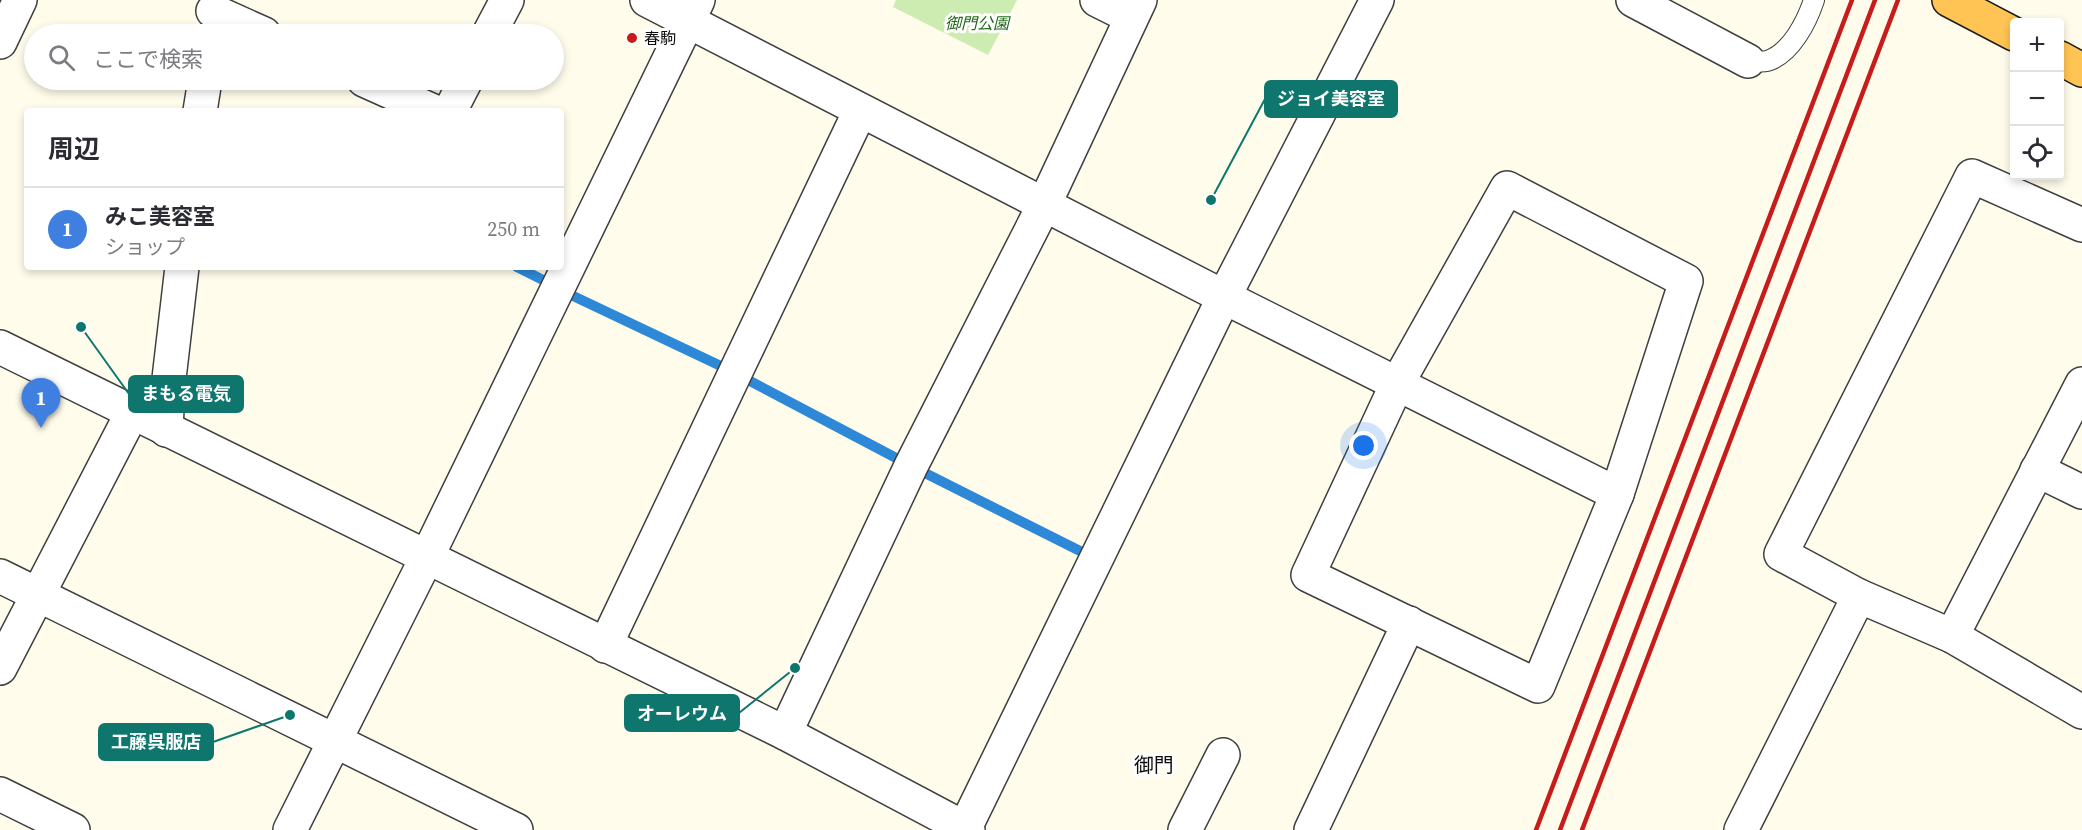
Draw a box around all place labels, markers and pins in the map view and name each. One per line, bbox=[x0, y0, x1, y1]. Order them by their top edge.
place label: 春駒 bbox=[644, 27, 676, 49]
marker: 春駒 bbox=[625, 31, 639, 45]
callout: ジョイ美容室 bbox=[1265, 81, 1397, 117]
callout: まもる電気 bbox=[129, 376, 243, 412]
pin: 1 bbox=[22, 378, 60, 428]
callout: オーレウム bbox=[625, 695, 739, 731]
callout: 工藤呉服店 bbox=[99, 724, 213, 760]

